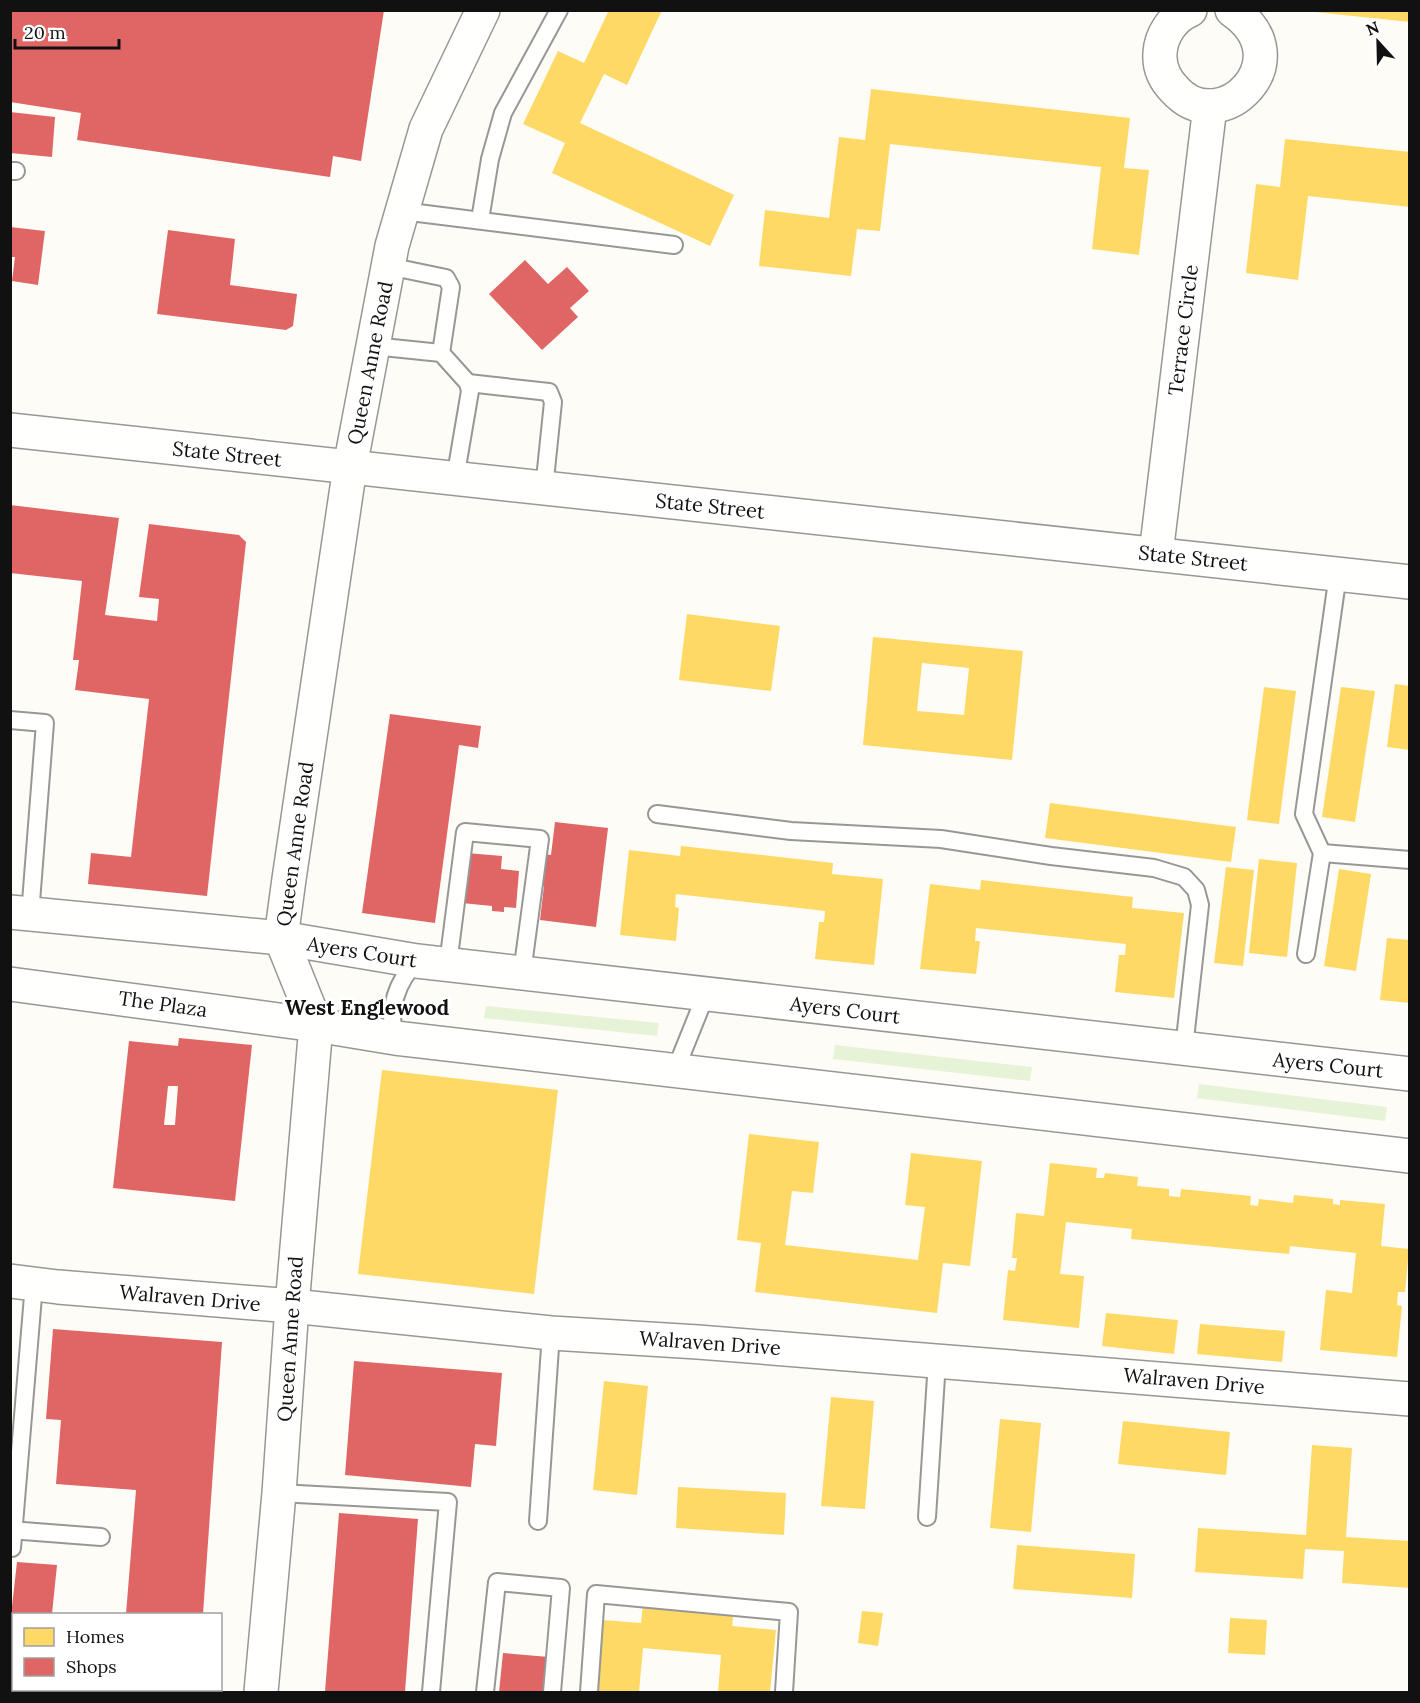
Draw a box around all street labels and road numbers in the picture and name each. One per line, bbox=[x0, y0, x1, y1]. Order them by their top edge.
street label: Terrace Circle bbox=[1162, 263, 1203, 397]
street label: Queen Anne Road bbox=[341, 279, 398, 447]
street label: State Street bbox=[171, 435, 283, 472]
street label: State Street bbox=[654, 487, 766, 524]
street label: State Street bbox=[1137, 539, 1249, 576]
street label: Queen Anne Road bbox=[271, 760, 318, 928]
street label: Ayers Court bbox=[304, 930, 419, 973]
street label: The Plaza bbox=[117, 985, 209, 1022]
street label: Ayers Court bbox=[788, 990, 902, 1029]
street label: Ayers Court bbox=[1271, 1046, 1385, 1083]
street label: Queen Anne Road bbox=[271, 1255, 308, 1423]
street label: Walraven Drive bbox=[118, 1279, 262, 1316]
street label: Walraven Drive bbox=[638, 1325, 782, 1360]
street label: Walraven Drive bbox=[1122, 1362, 1266, 1399]

